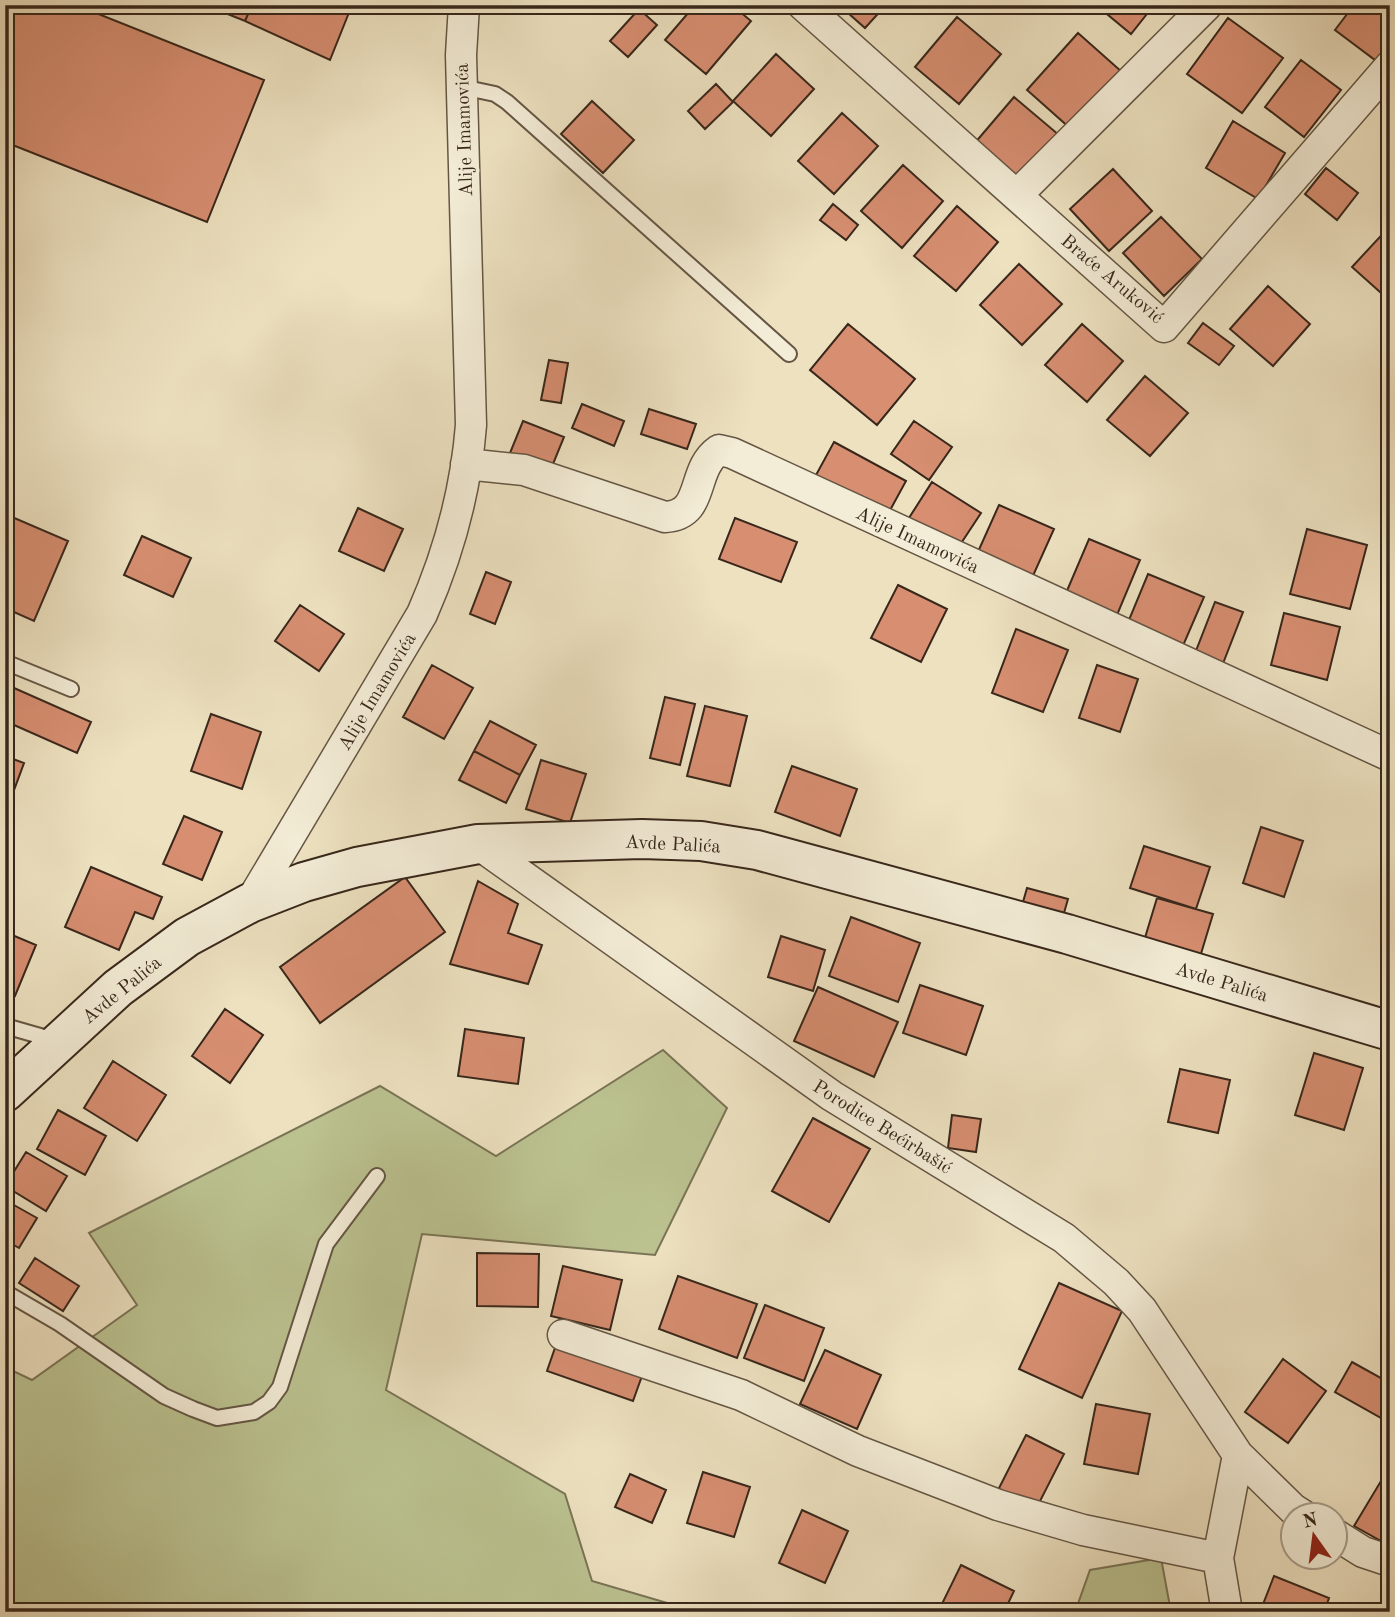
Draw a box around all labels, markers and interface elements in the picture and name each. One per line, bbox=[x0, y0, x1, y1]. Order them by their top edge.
street label: Alije Imamovića bbox=[454, 62, 477, 197]
street label: Braće Aruković bbox=[1057, 232, 1166, 328]
street label: Alije Imamovića bbox=[852, 504, 982, 578]
street label: Alije Imamovića bbox=[336, 630, 421, 754]
street label: Avde Palića bbox=[625, 834, 722, 858]
street label: Avde Palića bbox=[79, 953, 166, 1028]
street label: Avde Palića bbox=[1173, 960, 1270, 1007]
street label: Porodice Bećirbašić bbox=[809, 1078, 954, 1179]
north arrow bbox=[1280, 1502, 1350, 1572]
text: N bbox=[1301, 1511, 1320, 1533]

